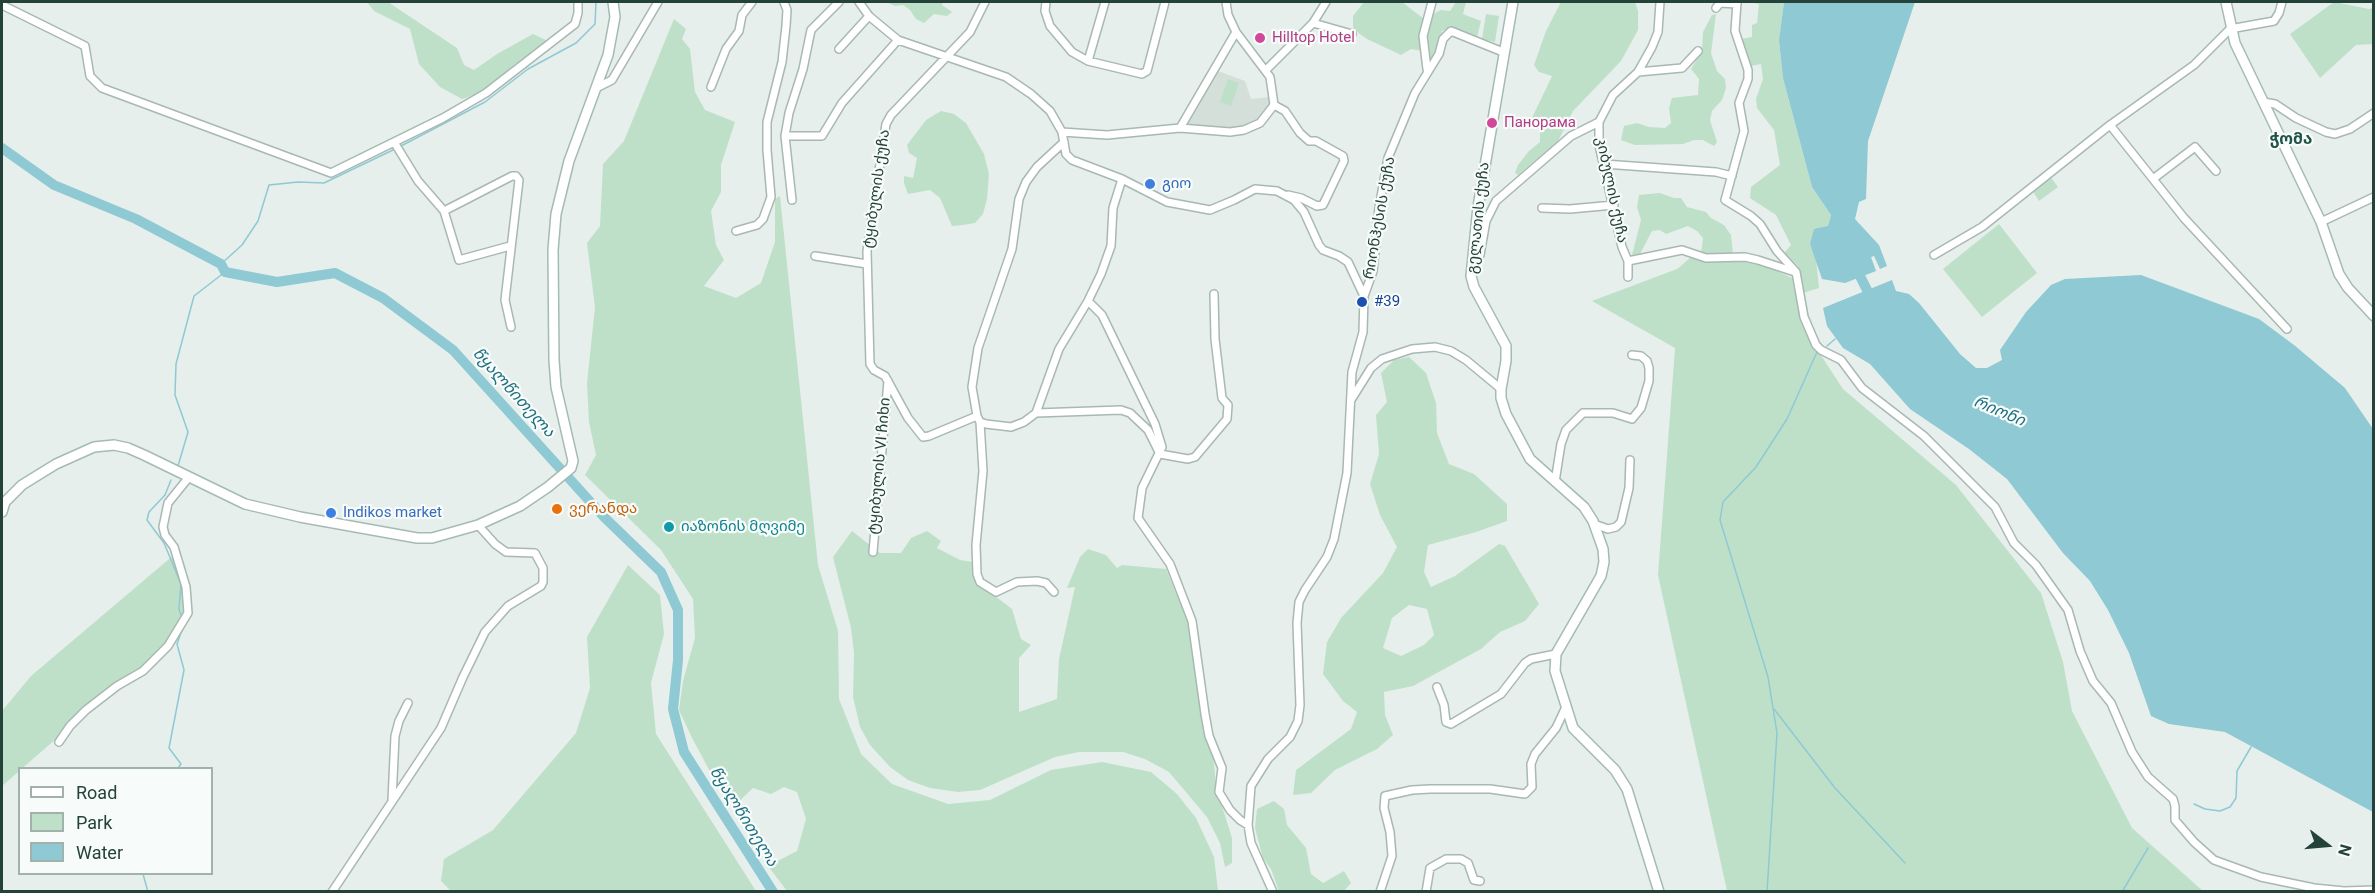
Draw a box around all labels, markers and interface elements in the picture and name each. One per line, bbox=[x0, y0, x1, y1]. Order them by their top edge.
place label: Hilltop Hotel bbox=[1272, 29, 1355, 47]
marker: Hilltop Hotel bbox=[1253, 31, 1267, 45]
place label: Панорама bbox=[1504, 114, 1576, 132]
marker: Панорама bbox=[1485, 116, 1499, 130]
street label: ტყიბულის ქუჩა bbox=[860, 128, 894, 250]
district label: ჭომა bbox=[2270, 130, 2312, 150]
street label: კიბულის ქუჩა bbox=[1591, 135, 1631, 245]
street label: რიონჰესის ქუჩა bbox=[1360, 155, 1400, 281]
street label: გელათის ქუჩა bbox=[1464, 161, 1494, 275]
place label: გიო bbox=[1162, 175, 1191, 193]
marker: გიო bbox=[1143, 177, 1157, 191]
place label: #39 bbox=[1374, 293, 1400, 311]
marker: #39 bbox=[1355, 295, 1369, 309]
water label: წყალწითელა bbox=[468, 344, 558, 442]
water label: რიონი bbox=[1971, 393, 2027, 431]
street label: ტყიბულის VI ჩიხი bbox=[865, 397, 895, 535]
place label: ვერანდა bbox=[569, 500, 637, 518]
marker: ვერანდა bbox=[550, 502, 564, 516]
place label: Indikos market bbox=[343, 504, 442, 522]
marker: Indikos market bbox=[324, 506, 338, 520]
place label: იაზონის მღვიმე bbox=[681, 518, 805, 536]
marker: იაზონის მღვიმე bbox=[662, 520, 676, 534]
water label: წყალწითელა bbox=[705, 764, 781, 870]
legend bbox=[18, 767, 213, 875]
text: Road bbox=[76, 782, 117, 803]
text: Park bbox=[76, 812, 112, 833]
north arrow bbox=[2297, 815, 2357, 875]
text: Water bbox=[76, 842, 123, 863]
text: N bbox=[2334, 842, 2355, 858]

